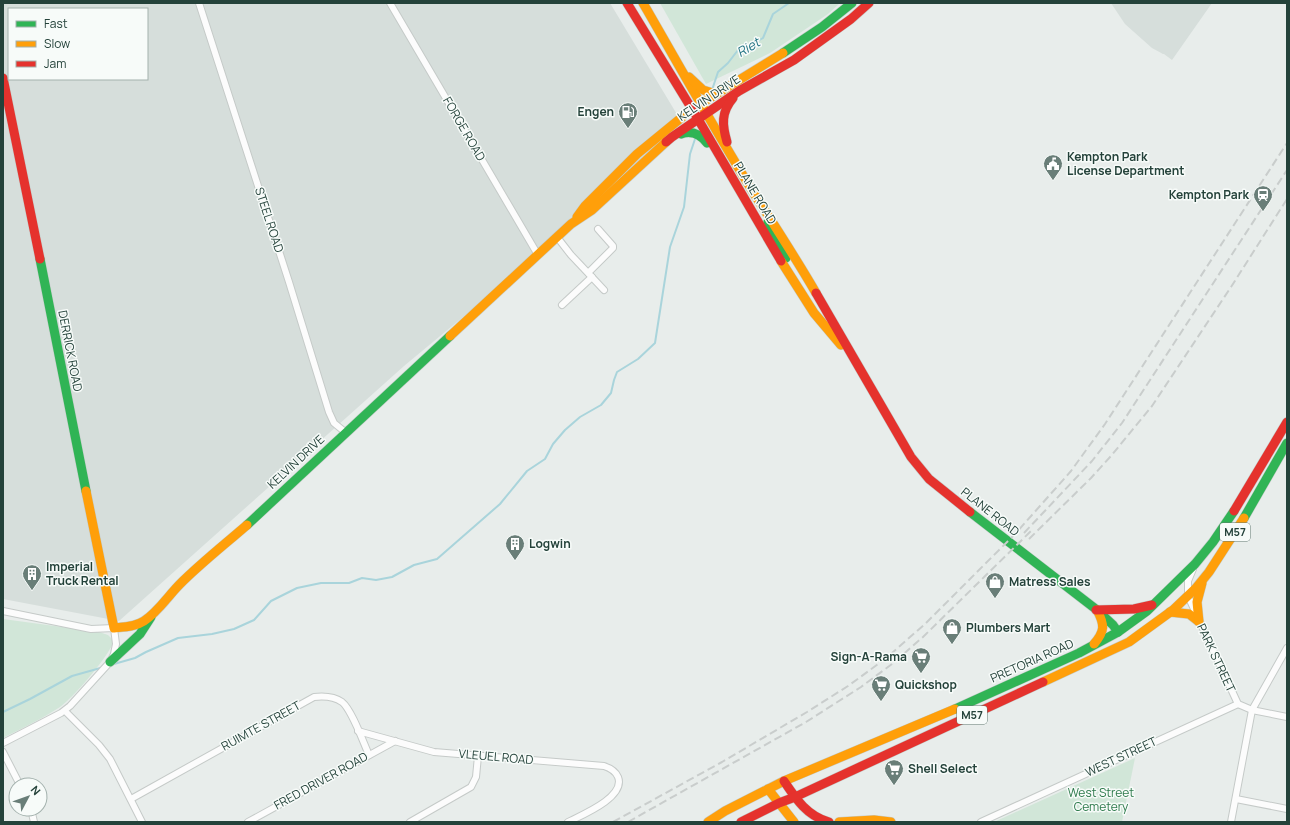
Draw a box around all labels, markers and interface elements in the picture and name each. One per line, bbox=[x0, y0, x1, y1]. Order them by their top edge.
legend bbox=[8, 8, 148, 80]
text: Fast bbox=[44, 15, 68, 32]
water label: Riet bbox=[733, 32, 764, 61]
text: Slow bbox=[44, 35, 70, 52]
text: Jam bbox=[44, 55, 66, 72]
street label: KELVIN DRIVE bbox=[674, 70, 744, 125]
street label: FORGE ROAD bbox=[439, 93, 490, 164]
fuel station icon: Engen bbox=[617, 101, 639, 129]
place label: Engen bbox=[578, 103, 614, 120]
place label: Kempton Park License Department bbox=[1067, 148, 1184, 179]
public building icon: Kempton Park License Department bbox=[1042, 153, 1064, 181]
street label: PLANE ROAD bbox=[730, 158, 781, 227]
station icon: Kempton Park bbox=[1252, 184, 1274, 212]
street label: STEEL ROAD bbox=[251, 185, 288, 255]
place label: Kempton Park bbox=[1169, 186, 1250, 203]
street label: DERRICK ROAD bbox=[54, 309, 87, 393]
street label: KELVIN DRIVE bbox=[263, 431, 328, 493]
street label: PLANE ROAD bbox=[957, 483, 1023, 540]
road number: M57 bbox=[1220, 523, 1250, 541]
building icon: Logwin bbox=[504, 533, 526, 561]
place label: Logwin bbox=[529, 535, 571, 552]
place label: Imperial Truck Rental bbox=[46, 558, 119, 589]
building icon: Imperial Truck Rental bbox=[21, 563, 43, 591]
shop icon: Matress Sales bbox=[984, 571, 1006, 599]
place label: Matress Sales bbox=[1009, 573, 1091, 590]
shop icon: Plumbers Mart bbox=[941, 617, 963, 645]
place label: Plumbers Mart bbox=[966, 619, 1051, 636]
street label: PARK STREET bbox=[1193, 621, 1240, 696]
street label: PRETORIA ROAD bbox=[987, 635, 1076, 687]
supermarket icon: Sign-A-Rama bbox=[910, 646, 932, 674]
place label: Sign-A-Rama bbox=[830, 648, 907, 665]
supermarket icon: Quickshop bbox=[870, 674, 892, 702]
place label: Quickshop bbox=[895, 676, 957, 693]
street label: RUIMTE STREET bbox=[218, 696, 304, 754]
road number: M57 bbox=[957, 706, 987, 724]
street label: WEST STREET bbox=[1082, 732, 1160, 781]
street label: VLEUEL ROAD bbox=[458, 745, 534, 768]
street label: FRED DRIVER ROAD bbox=[271, 748, 371, 813]
supermarket icon: Shell Select bbox=[883, 758, 905, 786]
place label: Shell Select bbox=[908, 760, 978, 777]
north arrow bbox=[8, 777, 48, 817]
text: N bbox=[28, 782, 44, 798]
park label: West Street Cemetery bbox=[1068, 784, 1134, 815]

